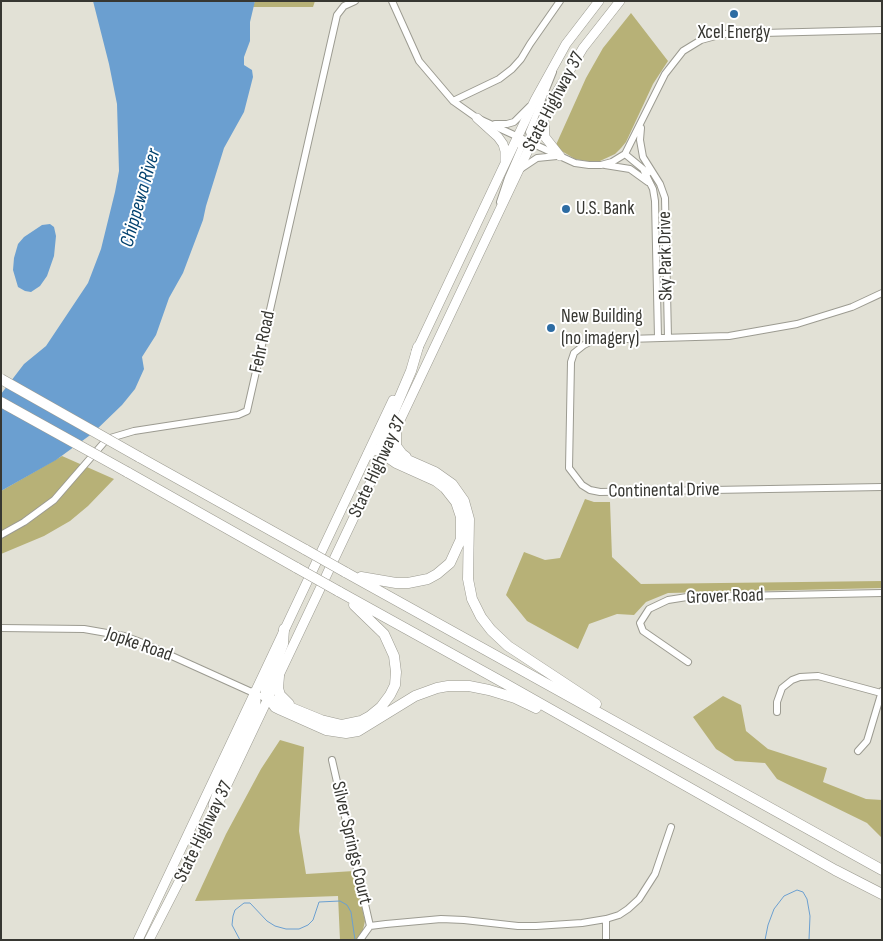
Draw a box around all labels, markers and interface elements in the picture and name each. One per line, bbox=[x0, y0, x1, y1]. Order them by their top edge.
marker: Xcel Energy bbox=[728, 8, 740, 20]
place label: Xcel Energy bbox=[698, 22, 770, 44]
street label: State Highway 37 bbox=[518, 48, 590, 156]
water label: Chippewa River bbox=[116, 146, 166, 250]
place label: U.S. Bank bbox=[576, 198, 634, 220]
marker: U.S. Bank bbox=[560, 203, 572, 215]
street label: Sky Park Drive bbox=[654, 211, 678, 301]
place label: New Building (no imagery) bbox=[561, 306, 643, 350]
street label: Fehr Road bbox=[245, 309, 281, 375]
marker: New Building (no imagery) bbox=[545, 322, 557, 334]
street label: State Highway 37 bbox=[344, 412, 412, 522]
street label: Continental Drive bbox=[608, 479, 720, 503]
street label: Grover Road bbox=[686, 584, 764, 610]
street label: Jopke Road bbox=[103, 623, 175, 667]
street label: State Highway 37 bbox=[170, 778, 238, 886]
street label: Silver Springs Court bbox=[326, 779, 376, 907]

